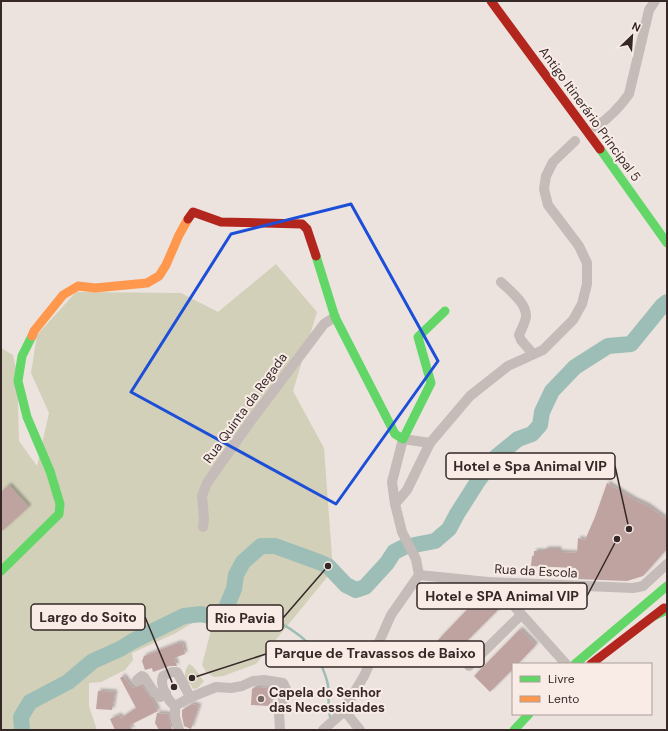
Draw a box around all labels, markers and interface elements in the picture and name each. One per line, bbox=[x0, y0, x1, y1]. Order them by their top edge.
north arrow bbox=[612, 16, 652, 56]
text: N bbox=[630, 19, 643, 35]
street label: Antigo Itinerário Principal 5 bbox=[535, 43, 645, 185]
street label: Rua Quinta da Regada bbox=[199, 349, 291, 467]
callout: Hotel e Spa Animal VIP bbox=[446, 453, 615, 479]
text: Hotel e Spa Animal VIP bbox=[453, 457, 607, 475]
street label: Rua da Escola bbox=[494, 560, 578, 582]
callout: Hotel e SPA Animal VIP bbox=[417, 583, 587, 609]
text: Hotel e SPA Animal VIP bbox=[425, 587, 579, 605]
callout: Largo do Soito bbox=[31, 604, 145, 630]
callout: Rio Pavia bbox=[207, 605, 283, 631]
text: Largo do Soito bbox=[39, 608, 137, 626]
text: Rio Pavia bbox=[215, 609, 275, 627]
callout: Parque de Travassos de Baixo bbox=[266, 641, 484, 667]
text: Parque de Travassos de Baixo bbox=[274, 644, 476, 662]
legend bbox=[512, 663, 652, 715]
text: Livre bbox=[548, 671, 575, 687]
place label: Capela do Senhor das Necessidades bbox=[269, 684, 385, 716]
text: Lento bbox=[548, 691, 579, 707]
marker: Capela do Senhor das Necessidades bbox=[256, 694, 266, 704]

